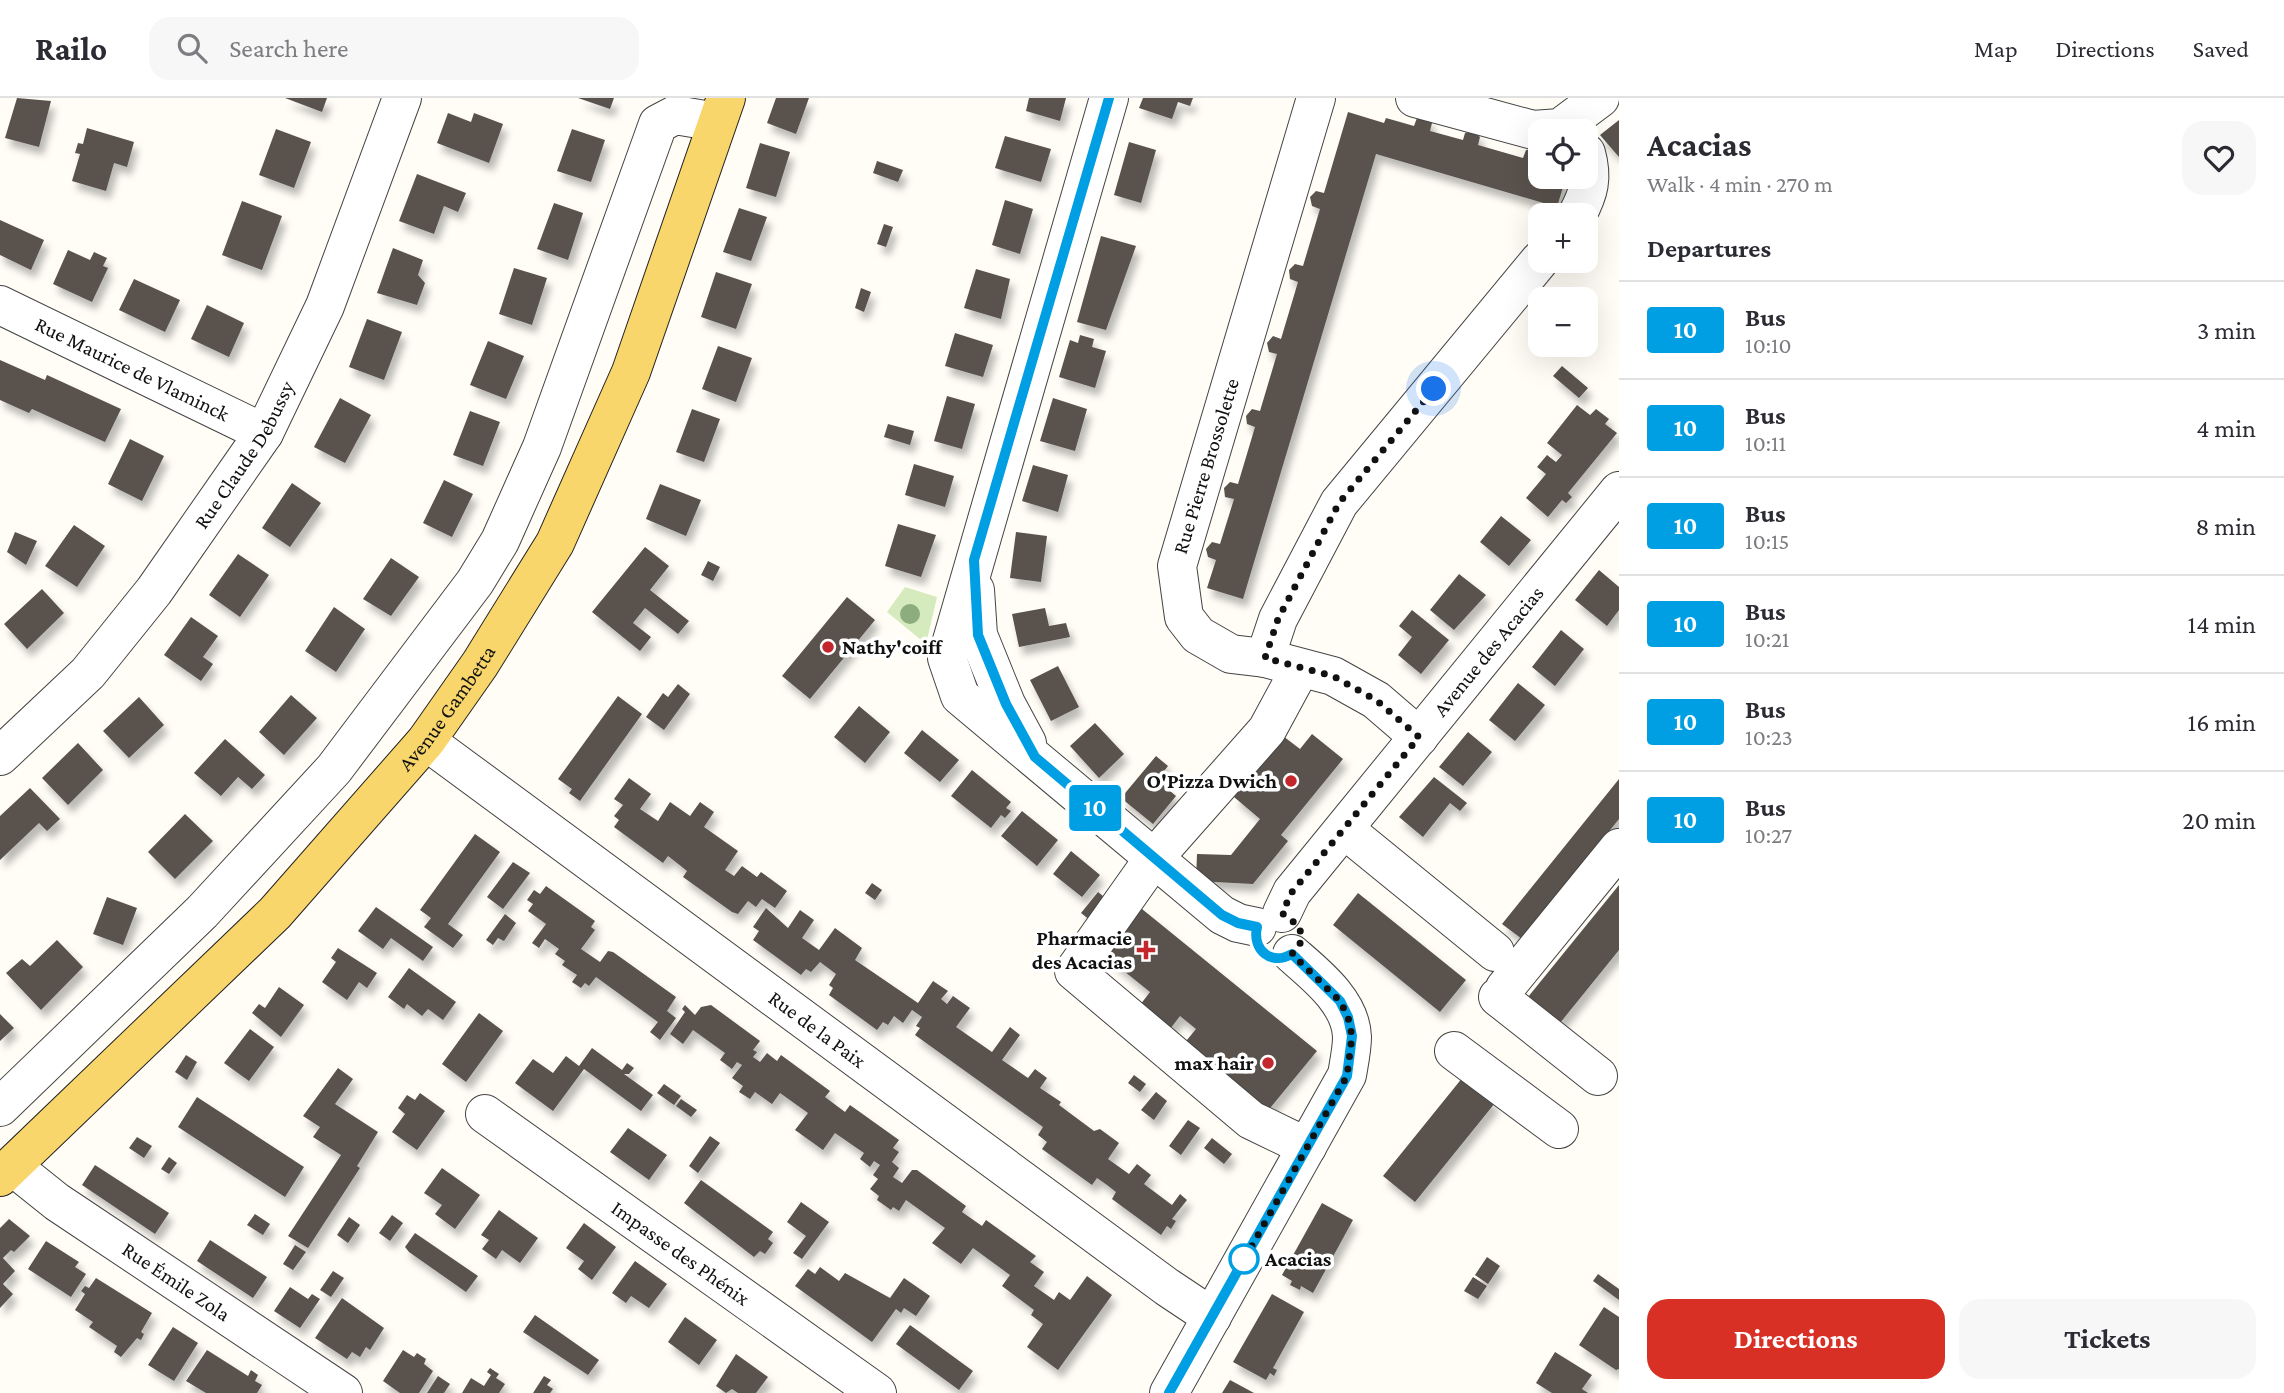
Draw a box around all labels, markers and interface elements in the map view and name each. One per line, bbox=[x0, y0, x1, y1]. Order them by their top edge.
search box bbox=[149, 17, 639, 80]
icon: search bbox=[173, 29, 211, 67]
text: Railo bbox=[35, 30, 107, 67]
text: Search here bbox=[229, 34, 348, 63]
text: Map bbox=[1974, 35, 2018, 62]
text: Directions bbox=[2056, 35, 2155, 62]
text: Saved bbox=[2193, 35, 2249, 62]
map controls bbox=[1528, 119, 1598, 357]
button: locate bbox=[1528, 119, 1598, 189]
button: heart bbox=[2182, 121, 2256, 195]
text: Acacias bbox=[1647, 126, 1751, 163]
text: Walk · 4 min · 270 m bbox=[1647, 171, 1833, 197]
button: + bbox=[1528, 203, 1598, 273]
text: Departures bbox=[1647, 234, 1771, 263]
button: − bbox=[1528, 287, 1598, 357]
text: Bus bbox=[1745, 303, 1786, 332]
street label: Rue Maurice de Vlaminck bbox=[31, 312, 233, 426]
text: 10 bbox=[1674, 316, 1697, 343]
text: 3 min bbox=[2197, 316, 2256, 345]
text: 10:10 bbox=[1745, 332, 1792, 358]
your location bbox=[1416, 371, 1451, 406]
street label: Rue Pierre Brossolette bbox=[1168, 375, 1244, 557]
street label: Rue Claude Debussy bbox=[189, 377, 299, 533]
text: Bus bbox=[1745, 401, 1786, 430]
text: 10 bbox=[1674, 414, 1697, 441]
text: 4 min bbox=[2196, 414, 2256, 443]
text: 10:11 bbox=[1745, 430, 1786, 456]
text: Bus bbox=[1745, 499, 1786, 528]
text: 10 bbox=[1674, 512, 1697, 539]
text: 8 min bbox=[2195, 512, 2256, 541]
text: 10:15 bbox=[1745, 528, 1789, 554]
street label: Avenue des Acacias bbox=[1428, 581, 1549, 721]
text: Bus bbox=[1745, 597, 1786, 626]
text: 10 bbox=[1674, 610, 1697, 637]
text: 14 min bbox=[2188, 610, 2256, 639]
text: 10:21 bbox=[1745, 626, 1790, 652]
place label: Nathy'coiff bbox=[842, 635, 943, 659]
marker: Nathy'coiff bbox=[820, 639, 836, 655]
street label: Avenue Gambetta bbox=[393, 641, 501, 776]
text: Bus bbox=[1745, 695, 1786, 724]
text: 10 bbox=[1674, 708, 1697, 735]
text: 16 min bbox=[2188, 708, 2256, 737]
text: 10:23 bbox=[1745, 724, 1793, 750]
place label: O'Pizza Dwich bbox=[1147, 769, 1277, 793]
marker: O'Pizza Dwich bbox=[1283, 773, 1299, 789]
line badge: 10 bbox=[1064, 785, 1126, 831]
text: Bus bbox=[1745, 793, 1786, 822]
text: 10 bbox=[1083, 794, 1107, 821]
text: 10 bbox=[1674, 806, 1697, 833]
text: 20 min bbox=[2182, 806, 2256, 835]
text: 10:27 bbox=[1745, 822, 1792, 848]
place label: Pharmacie des Acacias bbox=[1032, 926, 1132, 974]
marker: Pharmacie des Acacias bbox=[1138, 942, 1154, 958]
street label: Rue de la Paix bbox=[764, 986, 871, 1073]
place label: max hair bbox=[1175, 1051, 1255, 1075]
marker: max hair bbox=[1260, 1055, 1276, 1071]
street label: Impasse des Phénix bbox=[607, 1196, 754, 1311]
street label: Rue Émile Zola bbox=[118, 1237, 235, 1326]
marker: Acacias bbox=[1229, 1244, 1259, 1274]
place label: Acacias bbox=[1264, 1247, 1332, 1271]
button: Directions bbox=[1647, 1299, 1945, 1379]
button: Tickets bbox=[1959, 1299, 2256, 1379]

